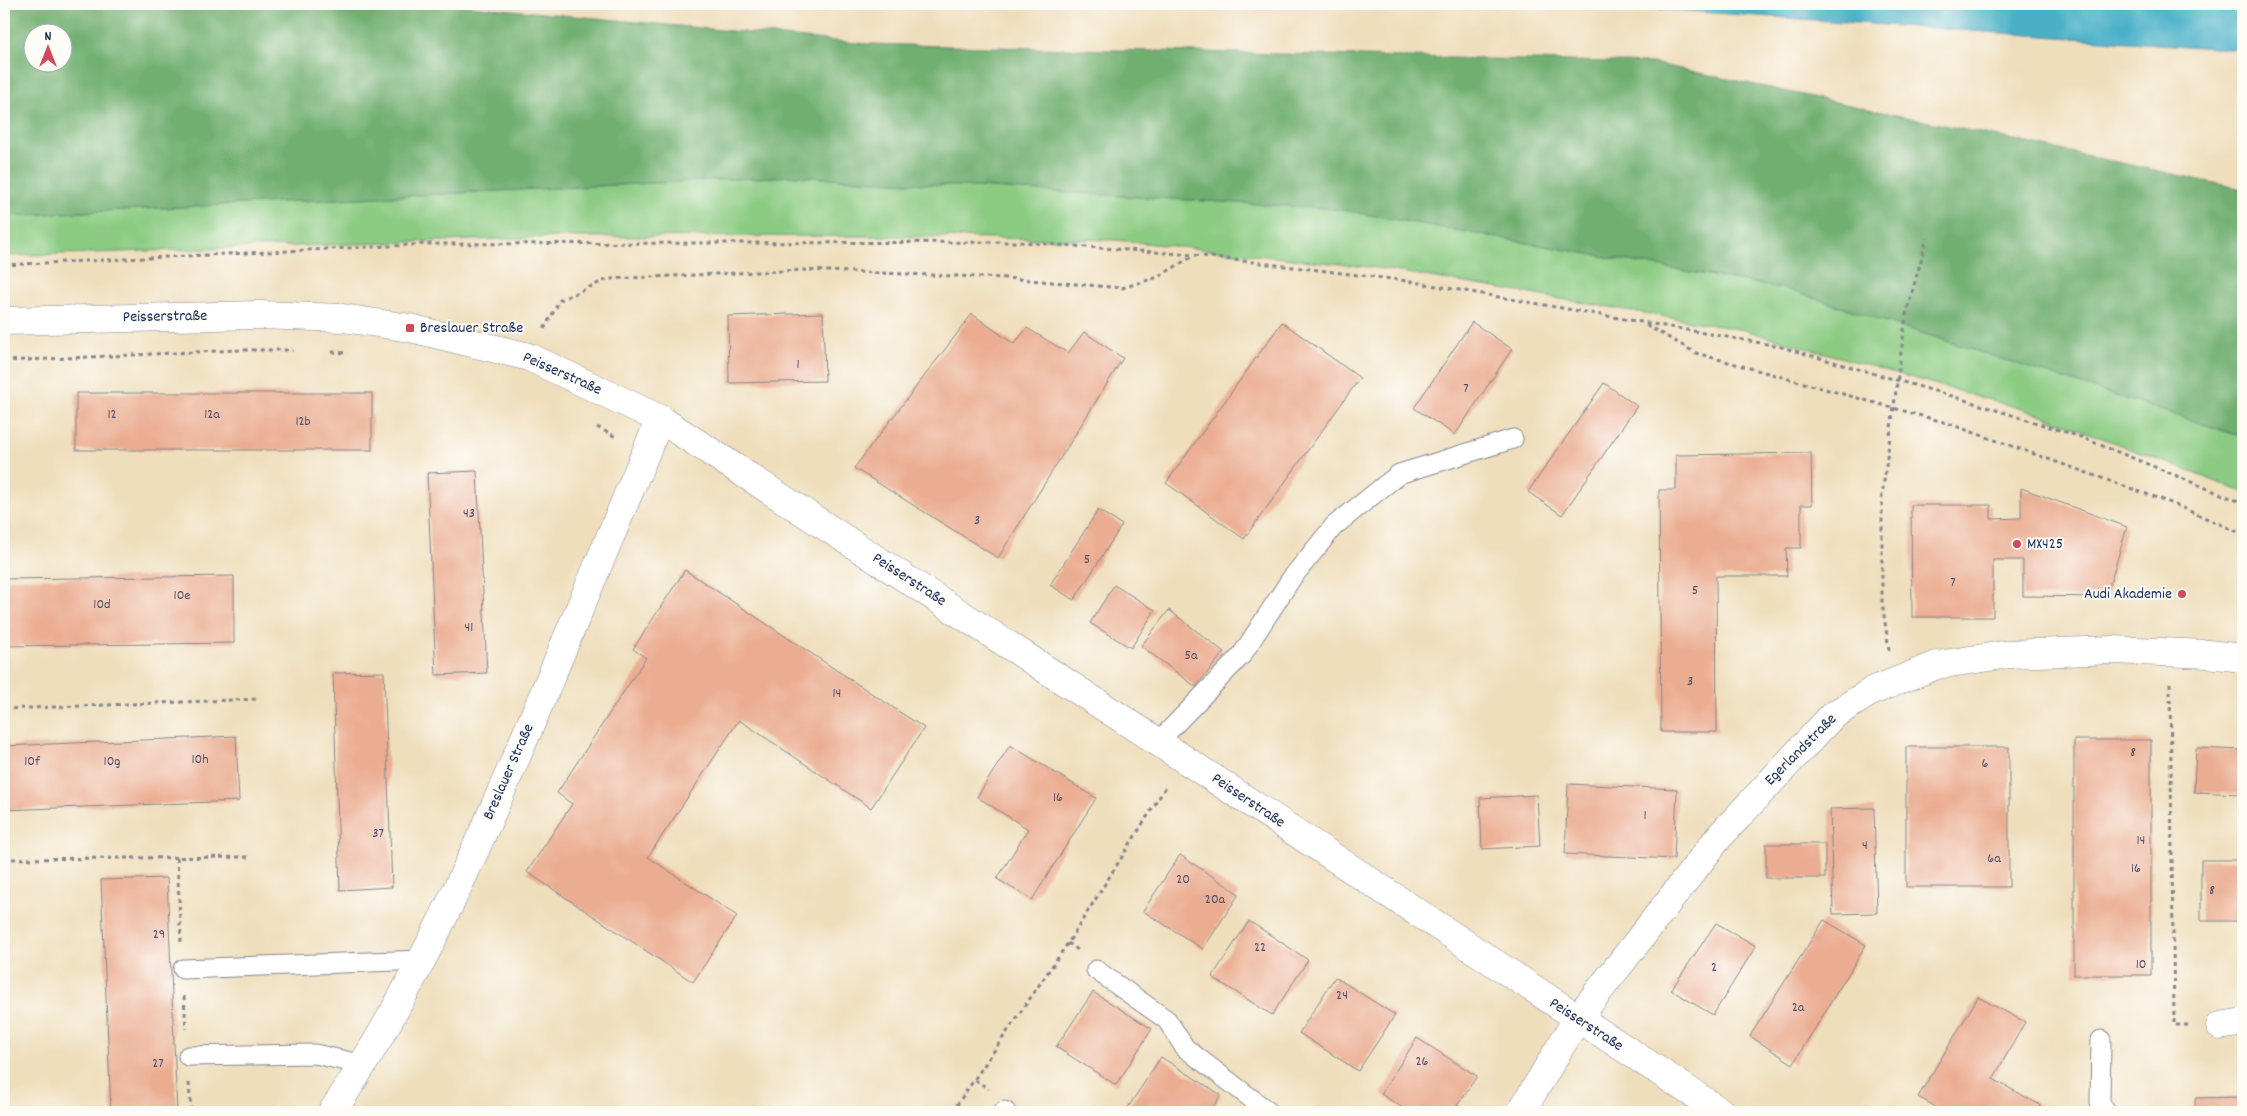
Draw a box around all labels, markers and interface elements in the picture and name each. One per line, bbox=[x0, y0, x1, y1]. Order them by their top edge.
north arrow bbox=[22, 22, 72, 72]
text: N bbox=[45, 27, 52, 47]
street label: Peisserstraße bbox=[123, 305, 207, 329]
place label: Breslauer Straße bbox=[420, 317, 523, 340]
marker: Breslauer Straße bbox=[404, 322, 416, 334]
street label: Peisserstraße bbox=[519, 346, 605, 402]
house number: 1 bbox=[796, 355, 800, 375]
house number: 7 bbox=[1463, 379, 1469, 399]
house number: 12 bbox=[107, 405, 117, 425]
house number: 12a bbox=[204, 405, 220, 425]
house number: 12b bbox=[295, 412, 311, 432]
house number: 43 bbox=[463, 504, 475, 524]
house number: 3 bbox=[974, 511, 980, 531]
place label: MX425 bbox=[2027, 533, 2063, 556]
marker: MX425 bbox=[2011, 538, 2023, 550]
street label: Peisserstraße bbox=[867, 547, 951, 613]
house number: 5 bbox=[1084, 550, 1090, 570]
house number: 7 bbox=[1950, 573, 1956, 593]
house number: 5 bbox=[1692, 581, 1698, 601]
place label: Audi Akademie bbox=[2084, 583, 2172, 606]
house number: 10e bbox=[174, 586, 190, 606]
marker: Audi Akademie bbox=[2176, 588, 2188, 600]
house number: 10d bbox=[93, 595, 111, 615]
house number: 41 bbox=[465, 618, 473, 638]
house number: 5a bbox=[1184, 646, 1198, 666]
house number: 3 bbox=[1687, 672, 1693, 692]
house number: 14 bbox=[833, 684, 841, 704]
street label: Egerlandstraße bbox=[1760, 709, 1842, 791]
street label: Breslauer Straße bbox=[478, 720, 540, 824]
house number: 8 bbox=[2130, 743, 2136, 763]
house number: 10h bbox=[191, 750, 209, 770]
house number: 10f bbox=[24, 752, 41, 772]
house number: 10g bbox=[104, 752, 120, 772]
house number: 6 bbox=[1982, 754, 1989, 774]
street label: Peisserstraße bbox=[1207, 768, 1289, 834]
house number: 16 bbox=[1053, 788, 1063, 808]
house number: 1 bbox=[1643, 806, 1647, 826]
house number: 37 bbox=[372, 824, 384, 844]
house number: 14 bbox=[2137, 831, 2145, 851]
house number: 4 bbox=[1862, 836, 1868, 856]
house number: 6a bbox=[1987, 849, 2001, 869]
house number: 16 bbox=[2131, 859, 2141, 879]
house number: 20 bbox=[1176, 870, 1190, 890]
house number: 8 bbox=[2209, 881, 2215, 901]
house number: 20a bbox=[1205, 890, 1226, 910]
house number: 29 bbox=[153, 925, 165, 945]
house number: 22 bbox=[1254, 938, 1266, 958]
house number: 10 bbox=[2136, 955, 2146, 975]
house number: 2 bbox=[1711, 958, 1717, 978]
house number: 24 bbox=[1336, 986, 1348, 1006]
street label: Peisserstraße bbox=[1544, 992, 1628, 1058]
house number: 2a bbox=[1792, 998, 1805, 1018]
house number: 26 bbox=[1416, 1052, 1429, 1072]
house number: 27 bbox=[152, 1054, 164, 1074]

